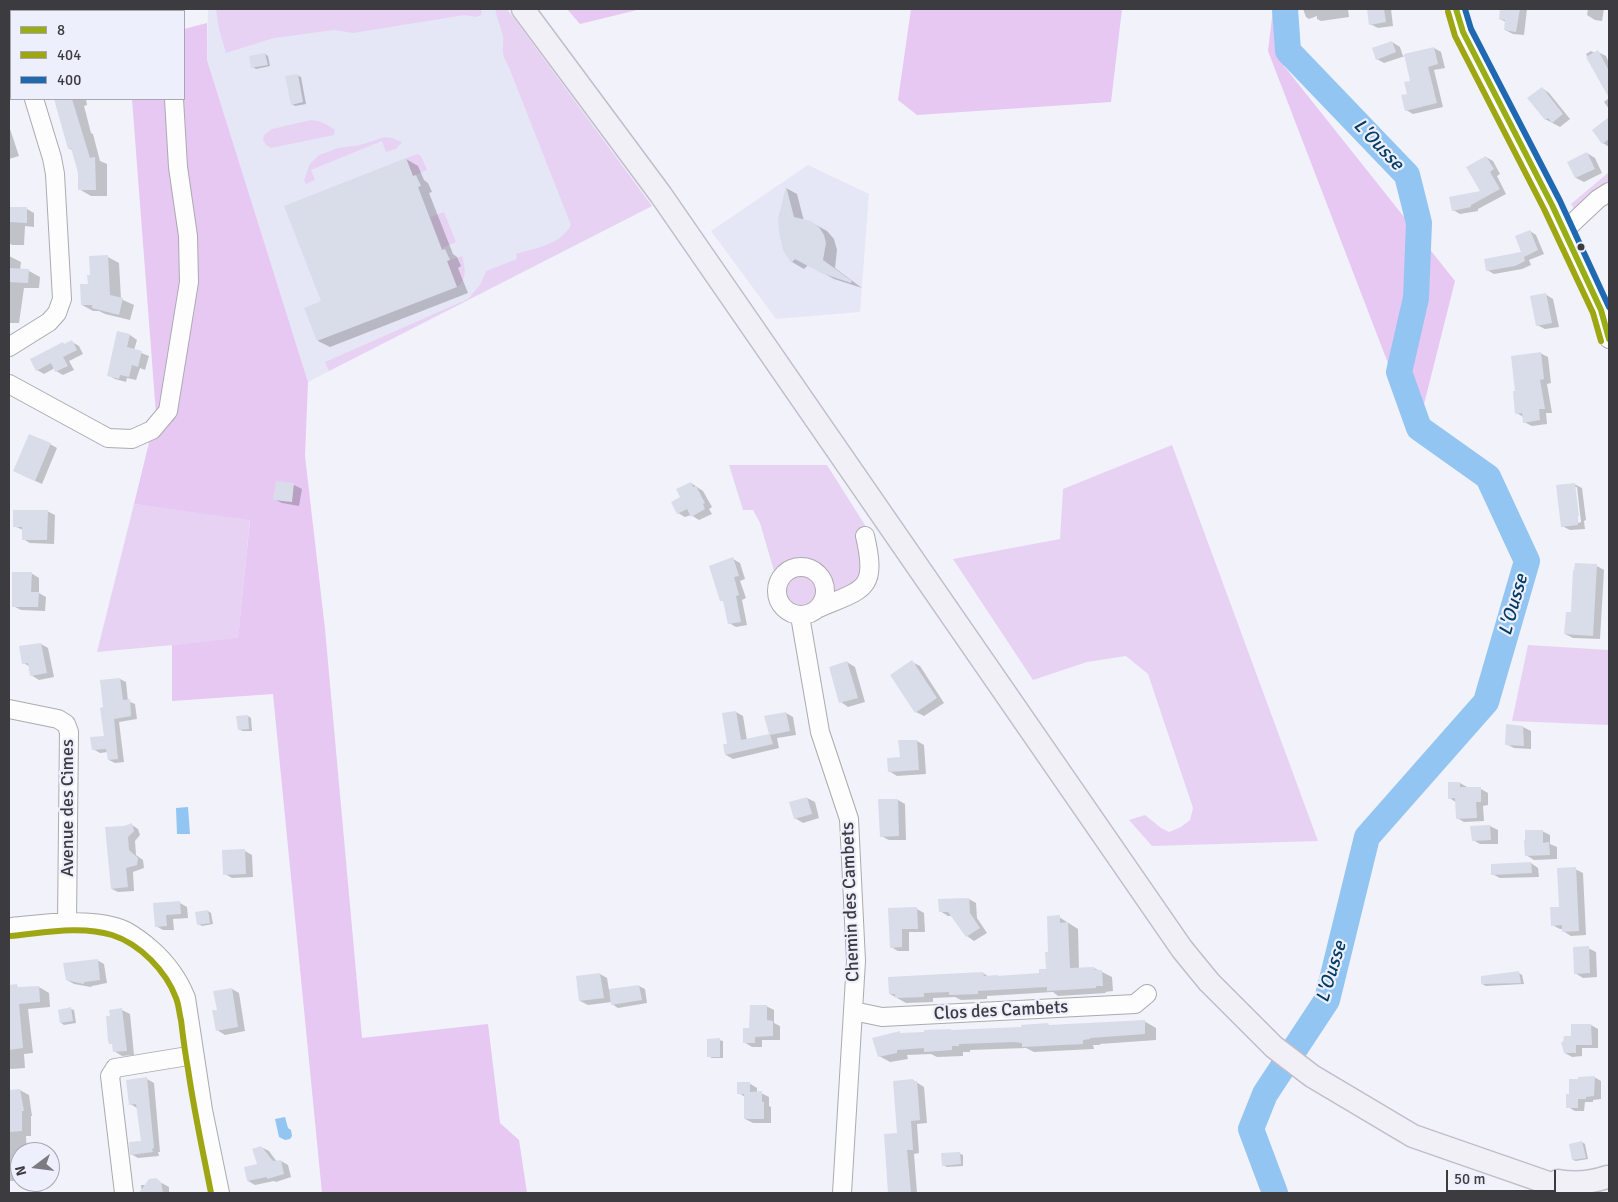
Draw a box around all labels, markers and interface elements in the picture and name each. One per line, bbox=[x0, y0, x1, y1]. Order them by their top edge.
legend bbox=[10, 10, 185, 100]
text: 8 bbox=[57, 21, 65, 39]
text: 404 bbox=[57, 46, 81, 64]
text: 400 bbox=[57, 71, 81, 89]
water label: L'Ousse bbox=[1348, 115, 1408, 175]
unlabelled marker bbox=[1576, 242, 1586, 252]
water label: L'Ousse bbox=[1494, 572, 1534, 638]
street label: Avenue des Cimes bbox=[57, 739, 79, 877]
street label: Chemin des Cambets bbox=[837, 822, 865, 982]
water label: L'Ousse bbox=[1312, 939, 1352, 1005]
street label: Clos des Cambets bbox=[933, 997, 1069, 1025]
north arrow bbox=[10, 1142, 60, 1192]
scale bar bbox=[1448, 1160, 1558, 1192]
text: N bbox=[12, 1164, 30, 1178]
text: 50 m bbox=[1454, 1170, 1485, 1188]

